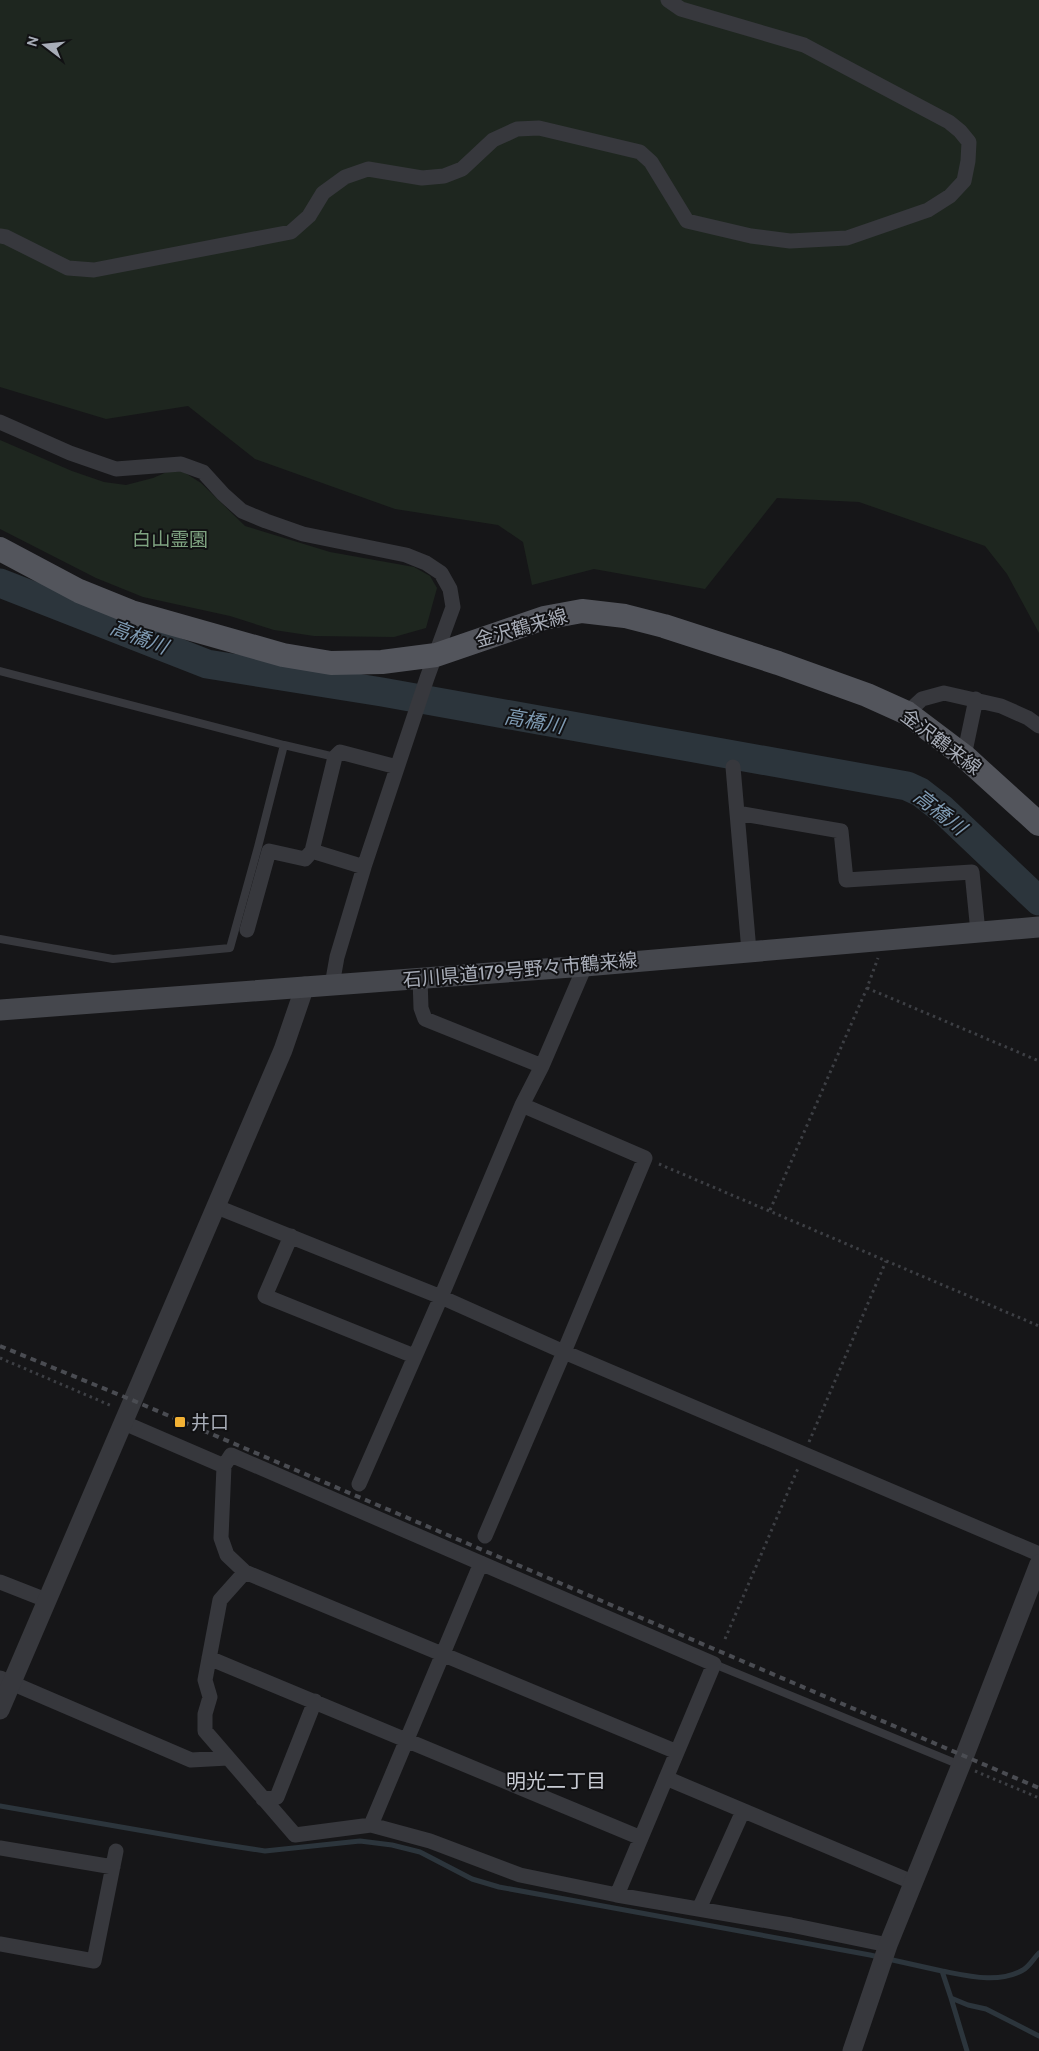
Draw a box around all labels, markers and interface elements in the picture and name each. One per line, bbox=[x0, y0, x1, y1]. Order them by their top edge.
north arrow bbox=[20, 20, 70, 70]
text: N bbox=[22, 34, 43, 49]
park label: 白山霊園 bbox=[132, 528, 208, 551]
street label: 金沢鶴来線 bbox=[472, 604, 570, 652]
water label: 高橋川 bbox=[107, 615, 173, 660]
water label: 高橋川 bbox=[502, 704, 568, 738]
street label: 金沢鶴来線 bbox=[896, 704, 986, 780]
water label: 高橋川 bbox=[909, 784, 973, 841]
street label: 石川県道179号野々市鶴来線 bbox=[402, 948, 638, 992]
place label: 井口 bbox=[191, 1411, 229, 1434]
marker: 井口 bbox=[173, 1415, 187, 1429]
district label: 明光二丁目 bbox=[506, 1769, 606, 1793]

